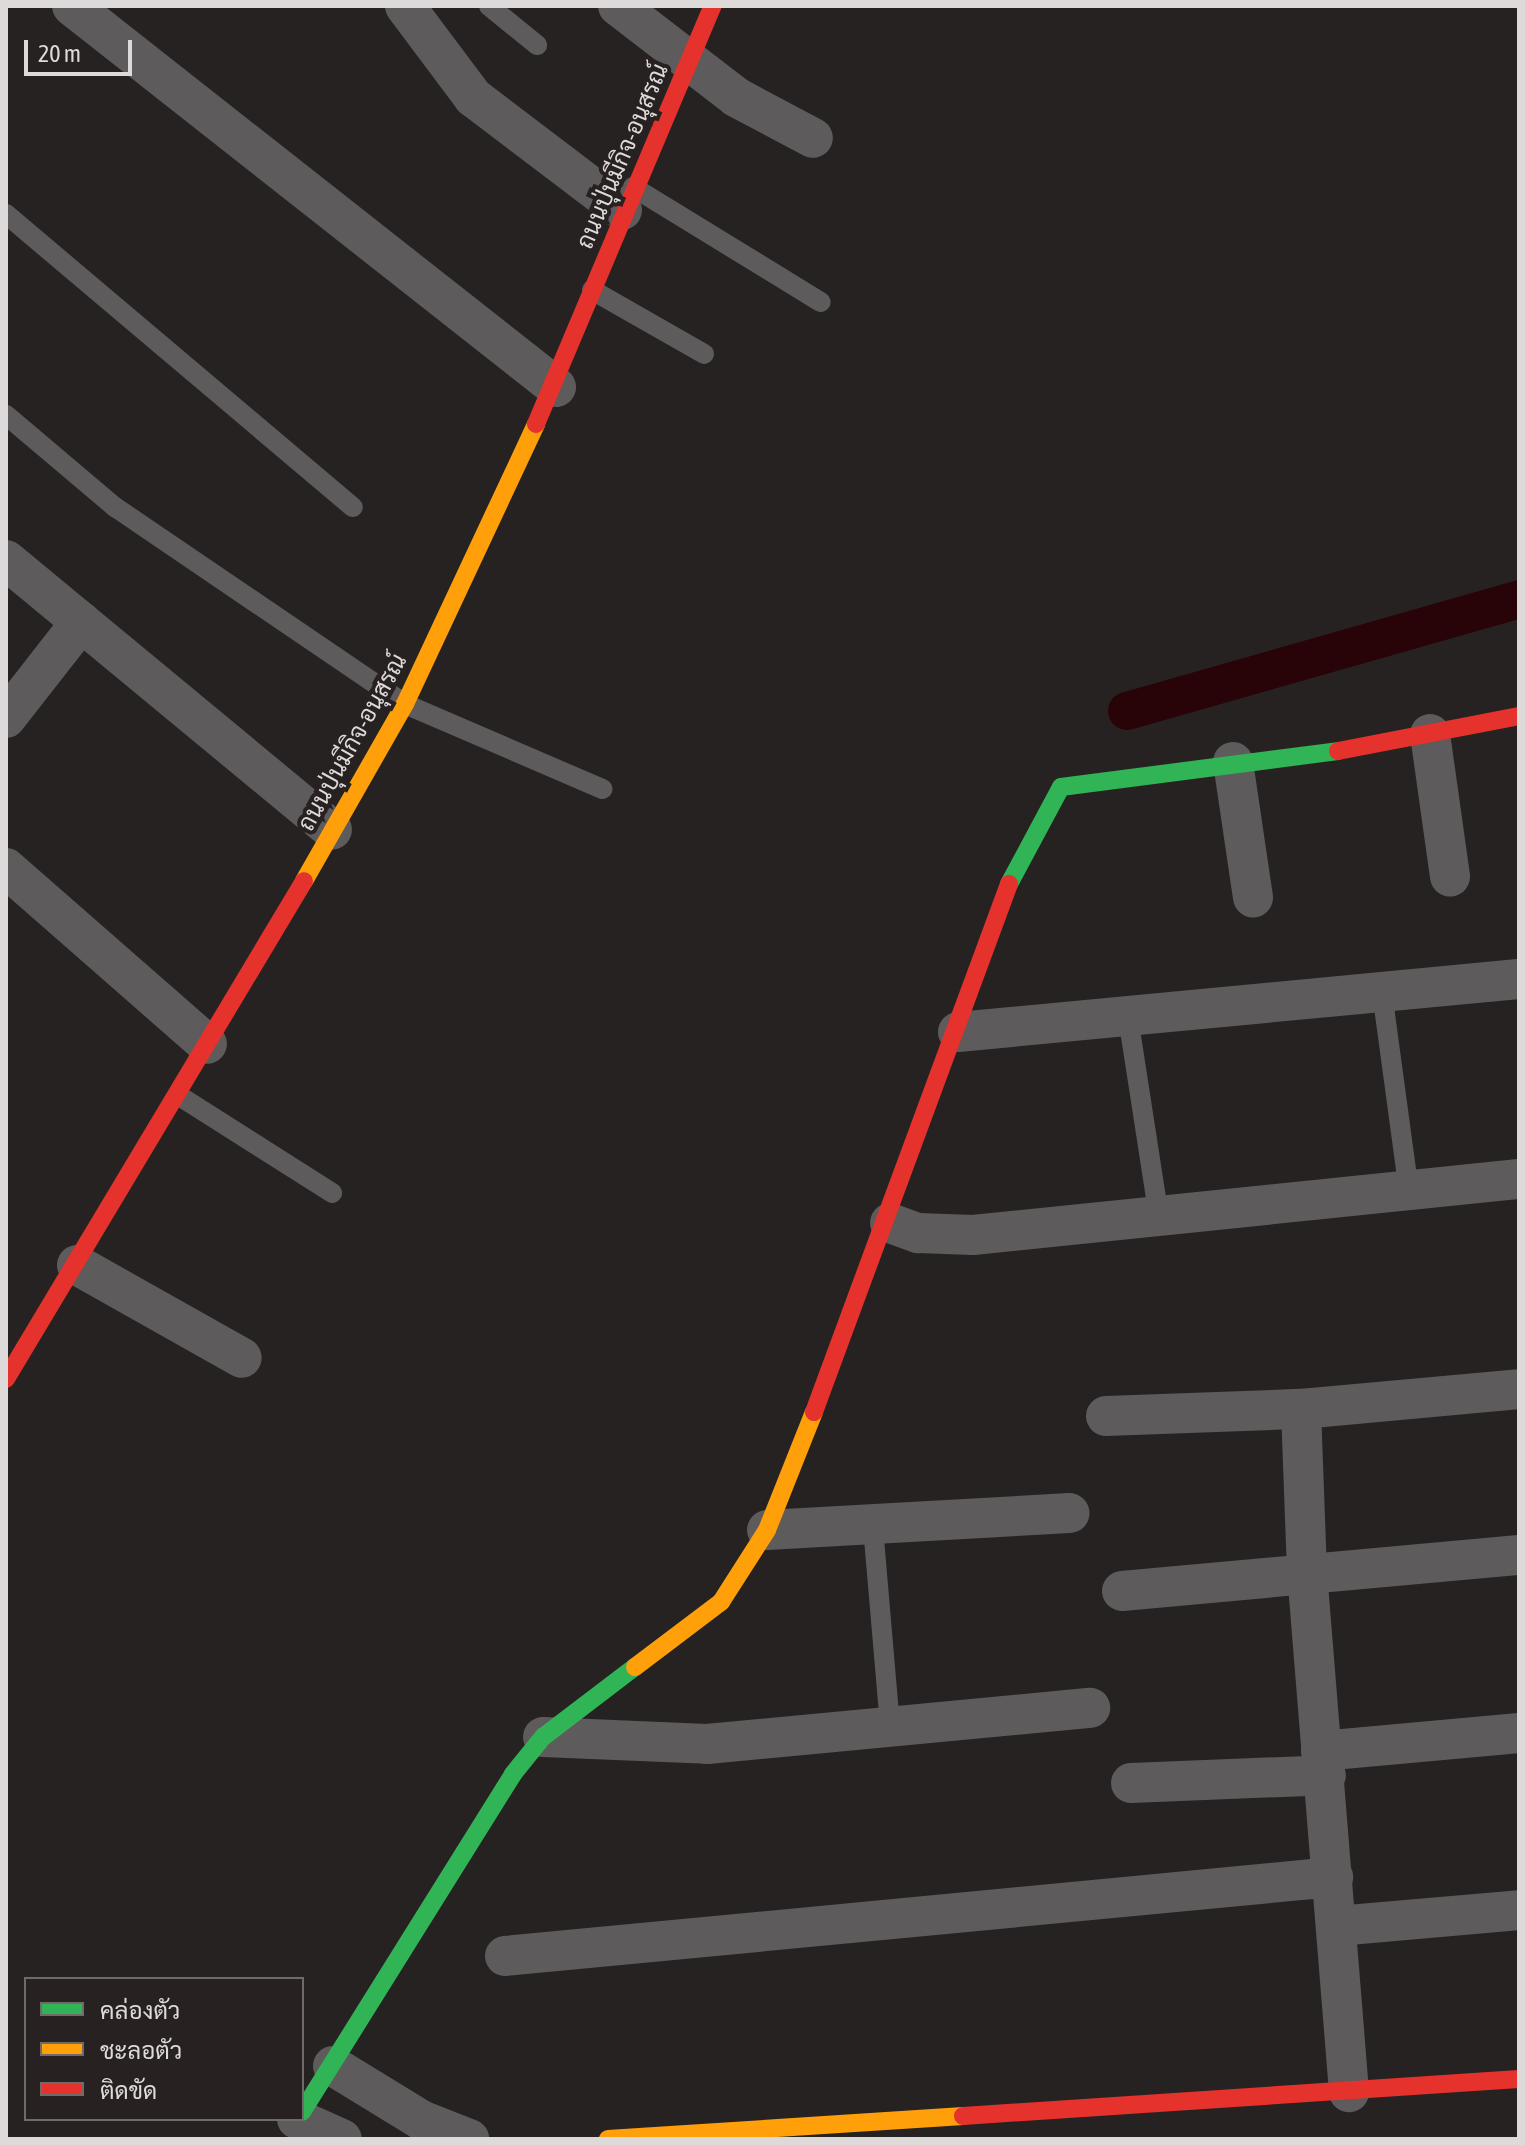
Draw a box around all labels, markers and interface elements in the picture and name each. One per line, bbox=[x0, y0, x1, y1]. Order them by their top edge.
scale bar bbox=[28, 24, 136, 74]
text: 20 m bbox=[38, 40, 81, 67]
street label: ถนนปุ่นมีกิจ-อนุสรณ์ bbox=[570, 59, 674, 253]
street label: ถนนปุ่นมีกิจ-อนุสรณ์ bbox=[291, 648, 413, 836]
legend bbox=[24, 1977, 304, 2121]
text: คล่องตัว bbox=[100, 1997, 180, 2024]
text: ชะลอตัว bbox=[100, 2037, 182, 2064]
text: ติดขัด bbox=[100, 2077, 157, 2104]

